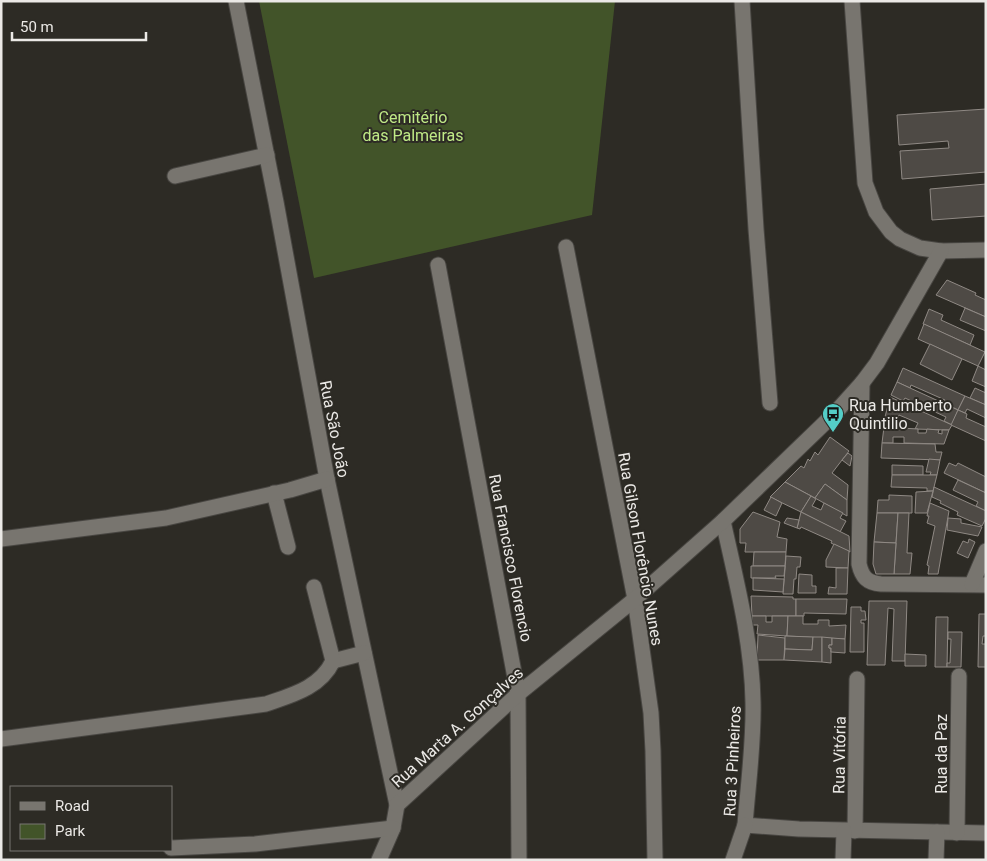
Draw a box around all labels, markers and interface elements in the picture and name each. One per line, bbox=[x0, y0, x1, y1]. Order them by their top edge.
scale bar bbox=[12, 10, 146, 42]
text: 50 m bbox=[20, 18, 54, 36]
park label: Cemitério das Palmeiras bbox=[362, 108, 464, 145]
street label: Rua São João bbox=[316, 379, 353, 479]
place label: Rua Humberto Quintilio bbox=[849, 396, 952, 433]
bus stop icon: Rua Humberto Quintilio bbox=[821, 402, 845, 433]
street label: Rua Gilson Florêncio Nunes bbox=[614, 451, 667, 647]
street label: Rua Francisco Florencio bbox=[485, 473, 536, 644]
street label: Rua Marta A. Gonçalves bbox=[388, 663, 527, 792]
street label: Rua 3 Pinheiros bbox=[720, 705, 745, 817]
street label: Rua da Paz bbox=[932, 714, 951, 794]
street label: Rua Vitória bbox=[829, 716, 850, 794]
legend bbox=[10, 786, 172, 851]
text: Road bbox=[55, 797, 89, 815]
text: Park bbox=[55, 822, 86, 840]

